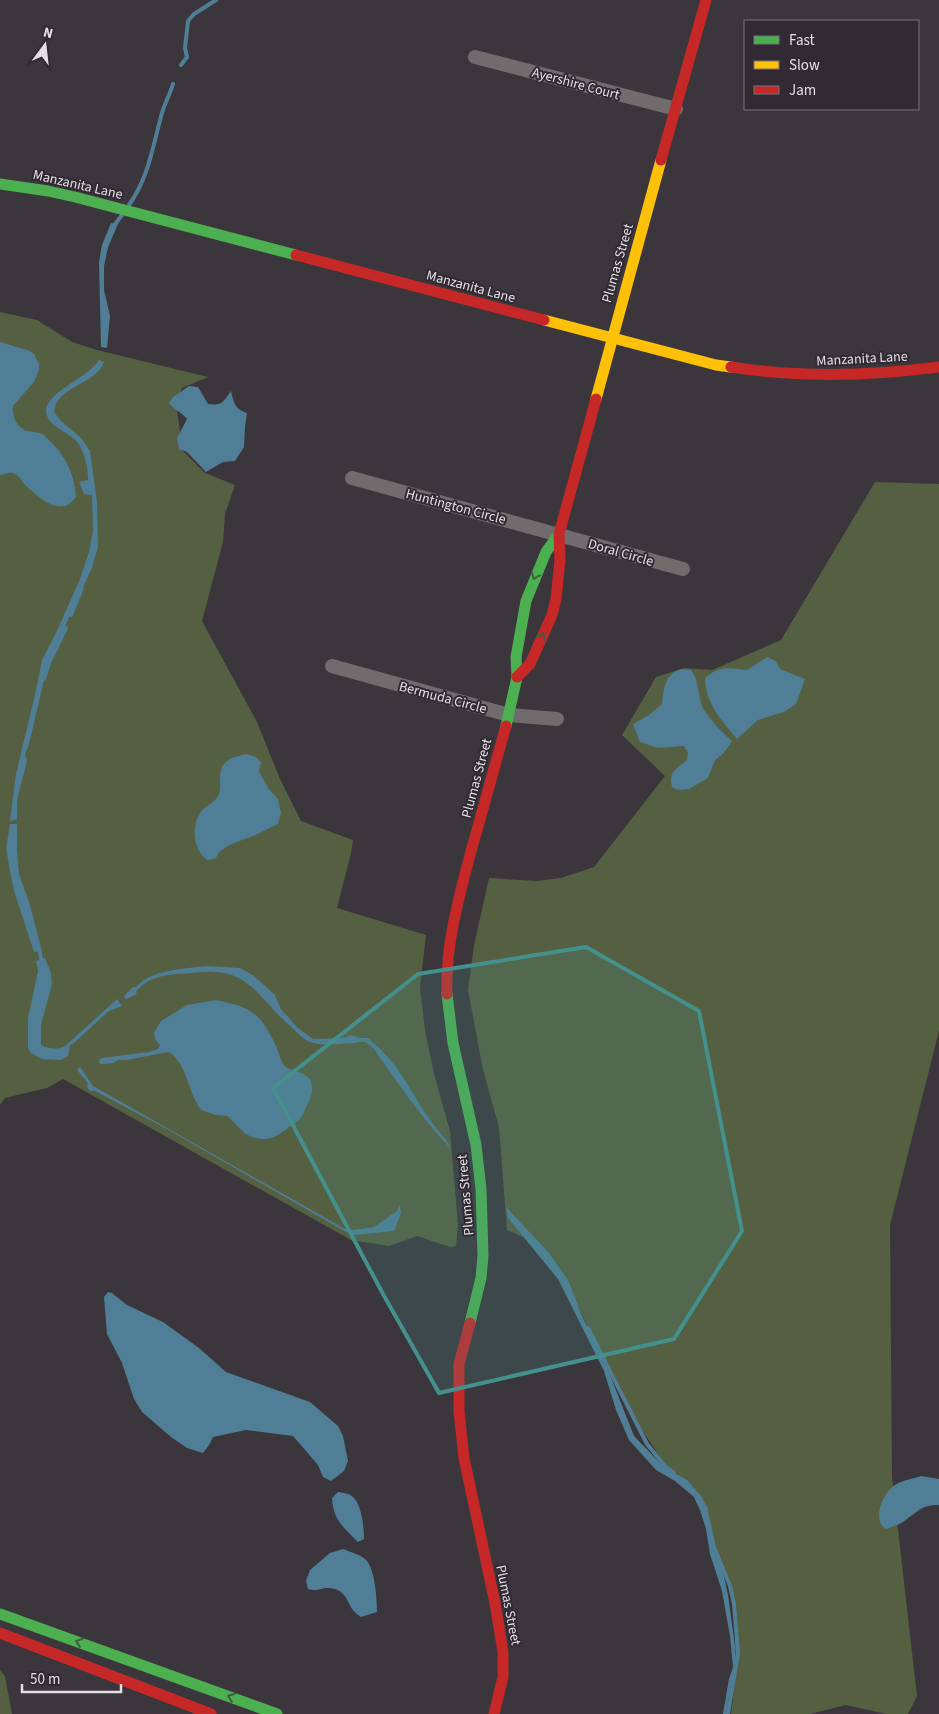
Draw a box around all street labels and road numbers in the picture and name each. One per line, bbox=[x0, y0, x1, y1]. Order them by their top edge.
street label: Ayershire Court bbox=[530, 63, 622, 105]
street label: Manzanita Lane bbox=[31, 165, 125, 205]
street label: Plumas Street bbox=[597, 221, 639, 305]
street label: Manzanita Lane bbox=[424, 265, 518, 308]
street label: Manzanita Lane bbox=[816, 347, 908, 371]
street label: Huntington Circle bbox=[403, 484, 508, 530]
street label: Doral Circle bbox=[586, 534, 656, 572]
street label: Bermuda Circle bbox=[397, 677, 489, 719]
street label: Plumas Street bbox=[457, 736, 497, 820]
street label: Plumas Street bbox=[452, 1153, 480, 1236]
street label: Plumas Street bbox=[490, 1563, 526, 1647]

